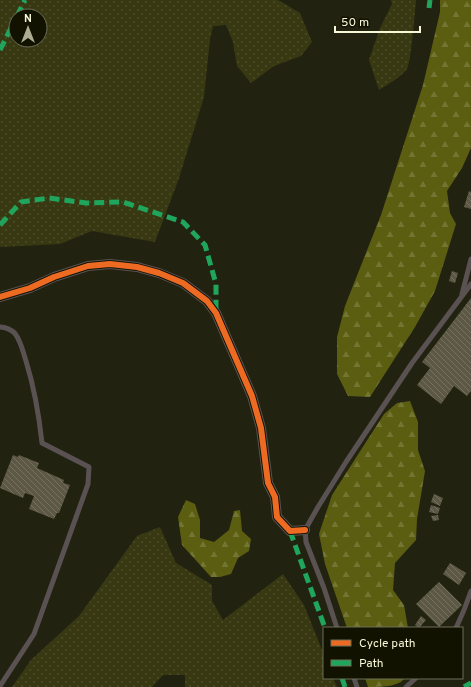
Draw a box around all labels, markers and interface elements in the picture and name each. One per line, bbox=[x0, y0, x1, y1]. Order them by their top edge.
north arrow bbox=[8, 8, 48, 48]
scale bar bbox=[335, 8, 420, 34]
text: N bbox=[24, 12, 32, 26]
text: 50 m bbox=[341, 15, 369, 31]
legend bbox=[323, 627, 463, 679]
text: Cycle path bbox=[359, 636, 416, 652]
text: Path bbox=[359, 656, 384, 672]

